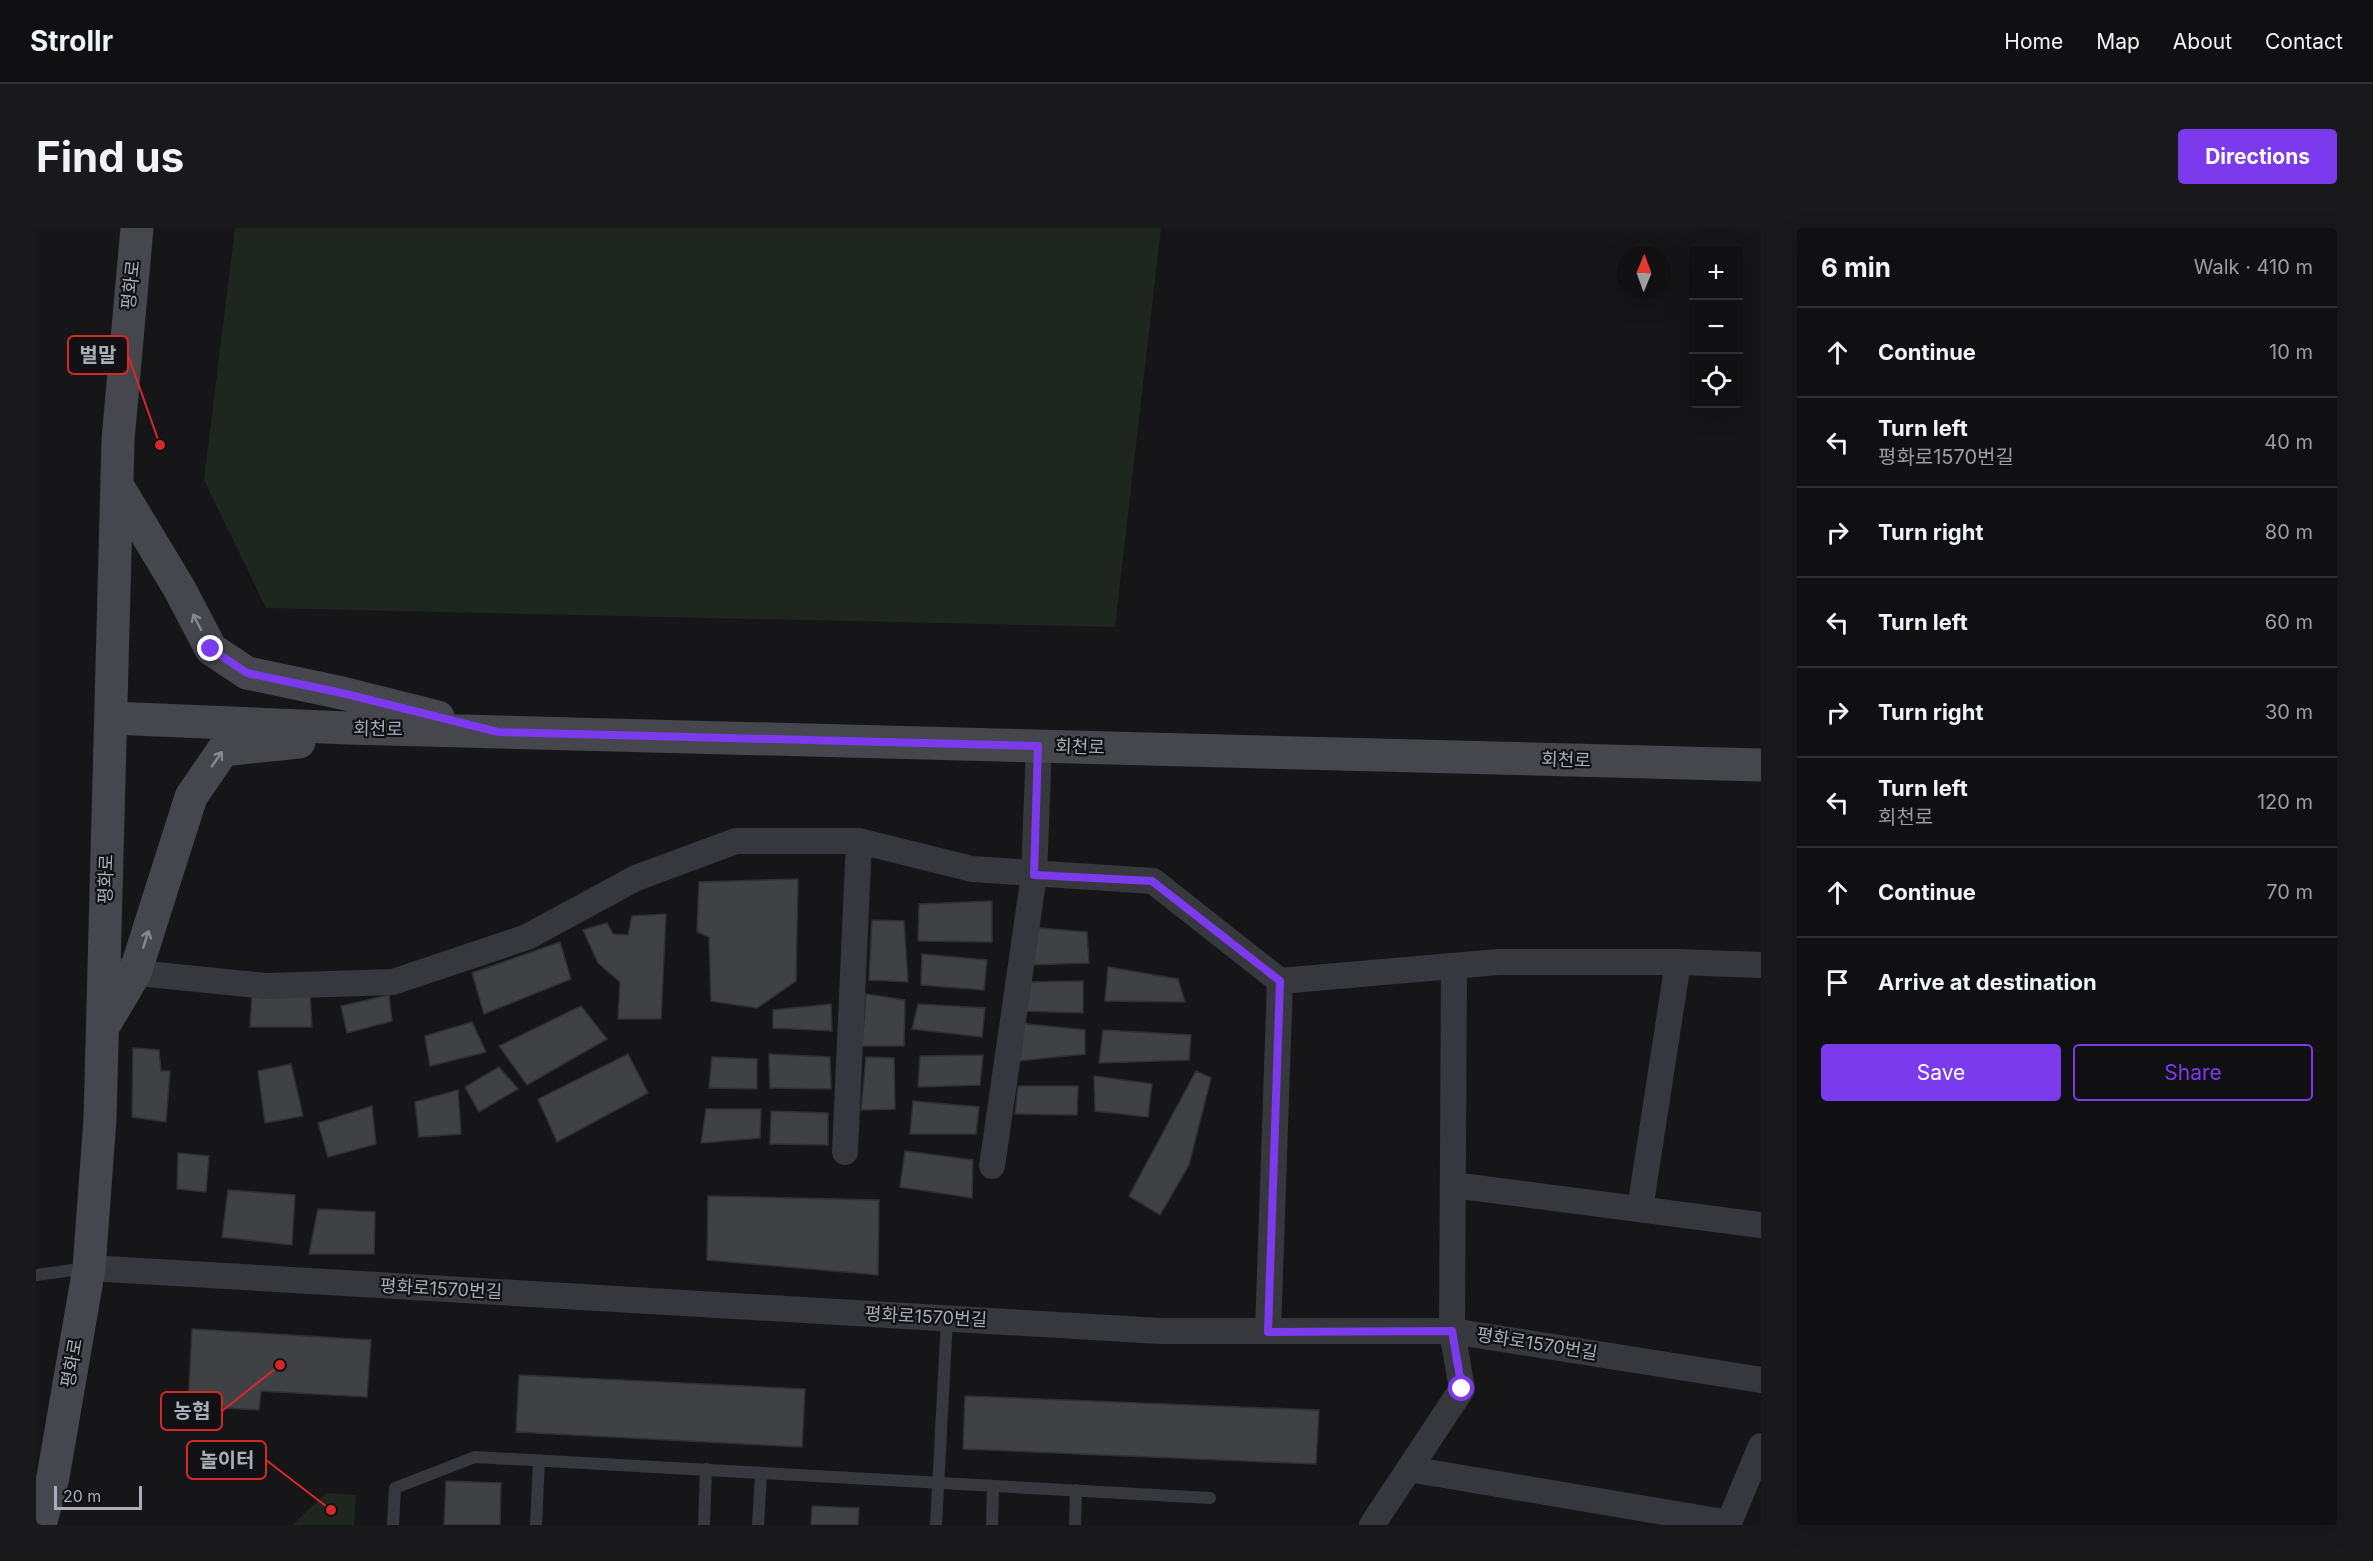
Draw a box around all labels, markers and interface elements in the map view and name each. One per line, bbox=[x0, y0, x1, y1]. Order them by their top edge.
text: Strollr bbox=[30, 24, 113, 58]
text: Home bbox=[2004, 29, 2063, 54]
text: Map bbox=[2096, 29, 2140, 54]
text: About bbox=[2173, 29, 2232, 54]
text: Contact bbox=[2265, 29, 2343, 54]
button: Directions bbox=[2178, 129, 2337, 184]
text: Find us bbox=[36, 131, 184, 182]
north arrow bbox=[1617, 246, 1671, 300]
map controls bbox=[1689, 246, 1743, 408]
button: + bbox=[1689, 246, 1743, 300]
text: 6 min bbox=[1821, 252, 1891, 283]
text: Walk · 410 m bbox=[2194, 255, 2313, 279]
street label: 평화로 bbox=[117, 259, 144, 311]
button: − bbox=[1689, 300, 1743, 354]
callout: 벌말 bbox=[68, 336, 128, 374]
icon: ahead bbox=[1821, 336, 1854, 369]
text: Continue bbox=[1878, 339, 1976, 365]
text: 10 m bbox=[2269, 340, 2313, 364]
text: 벌말 bbox=[80, 343, 116, 367]
button: locate bbox=[1689, 354, 1743, 408]
text: Turn left bbox=[1878, 415, 1968, 441]
icon: left bbox=[1821, 426, 1854, 459]
text: 40 m bbox=[2264, 430, 2313, 454]
text: 평화로1570번길 bbox=[1878, 445, 2014, 469]
icon: right bbox=[1821, 516, 1854, 549]
text: Turn right bbox=[1878, 519, 1984, 545]
text: 80 m bbox=[2265, 520, 2313, 544]
icon: left bbox=[1821, 606, 1854, 639]
text: Turn left bbox=[1878, 609, 1968, 635]
text: 60 m bbox=[2265, 610, 2313, 634]
one-way arrow bbox=[191, 614, 203, 631]
route end bbox=[197, 635, 223, 661]
icon: right bbox=[1821, 696, 1854, 729]
text: Turn right bbox=[1878, 699, 1984, 725]
text: 30 m bbox=[2265, 700, 2313, 724]
street label: 회천로 bbox=[353, 718, 403, 739]
street label: 회천로 bbox=[1055, 735, 1105, 758]
street label: 회천로 bbox=[1541, 748, 1591, 771]
one-way arrow bbox=[211, 752, 223, 768]
text: Turn left bbox=[1878, 775, 1968, 801]
icon: left bbox=[1821, 786, 1854, 819]
text: 120 m bbox=[2257, 790, 2313, 814]
text: 회천로 bbox=[1878, 805, 1933, 829]
street label: 평화로 bbox=[94, 854, 117, 904]
icon: ahead bbox=[1821, 876, 1854, 909]
text: Continue bbox=[1878, 879, 1976, 905]
text: 70 m bbox=[2266, 880, 2313, 904]
one-way arrow bbox=[141, 930, 152, 949]
icon: arrive bbox=[1821, 966, 1854, 999]
text: Arrive at destination bbox=[1878, 969, 2097, 995]
button: Save bbox=[1821, 1044, 2061, 1101]
button: Share bbox=[2073, 1044, 2313, 1101]
street label: 평화로1570번길 bbox=[379, 1275, 503, 1302]
street label: 평화로1570번길 bbox=[864, 1303, 988, 1330]
street label: 평화로1570번길 bbox=[1475, 1324, 1599, 1363]
street label: 평화로 bbox=[57, 1337, 86, 1389]
route start bbox=[1448, 1375, 1474, 1401]
callout: 농협 bbox=[161, 1392, 222, 1430]
text: 농협 bbox=[174, 1399, 210, 1423]
callout: 놀이터 bbox=[187, 1441, 266, 1479]
text: 놀이터 bbox=[199, 1448, 255, 1472]
scale bar bbox=[54, 1483, 142, 1510]
text: 20 m bbox=[63, 1486, 101, 1506]

